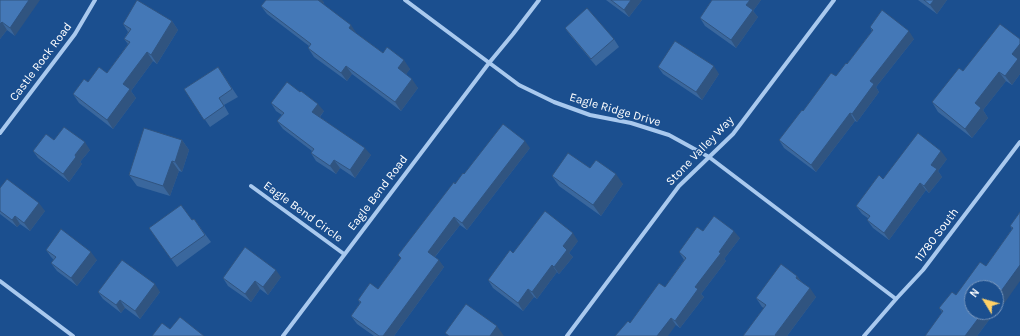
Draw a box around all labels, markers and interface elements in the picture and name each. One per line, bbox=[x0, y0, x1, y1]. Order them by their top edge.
street label: Castle Rock Road bbox=[7, 20, 75, 104]
street label: Eagle Ridge Drive bbox=[568, 90, 662, 130]
street label: Stone Valley Way bbox=[663, 113, 737, 189]
street label: Eagle Bend Road bbox=[345, 152, 411, 234]
street label: Eagle Bend Circle bbox=[261, 178, 345, 246]
street label: 11780 South bbox=[912, 205, 962, 265]
north arrow bbox=[964, 280, 1004, 320]
text: N bbox=[967, 286, 982, 300]

